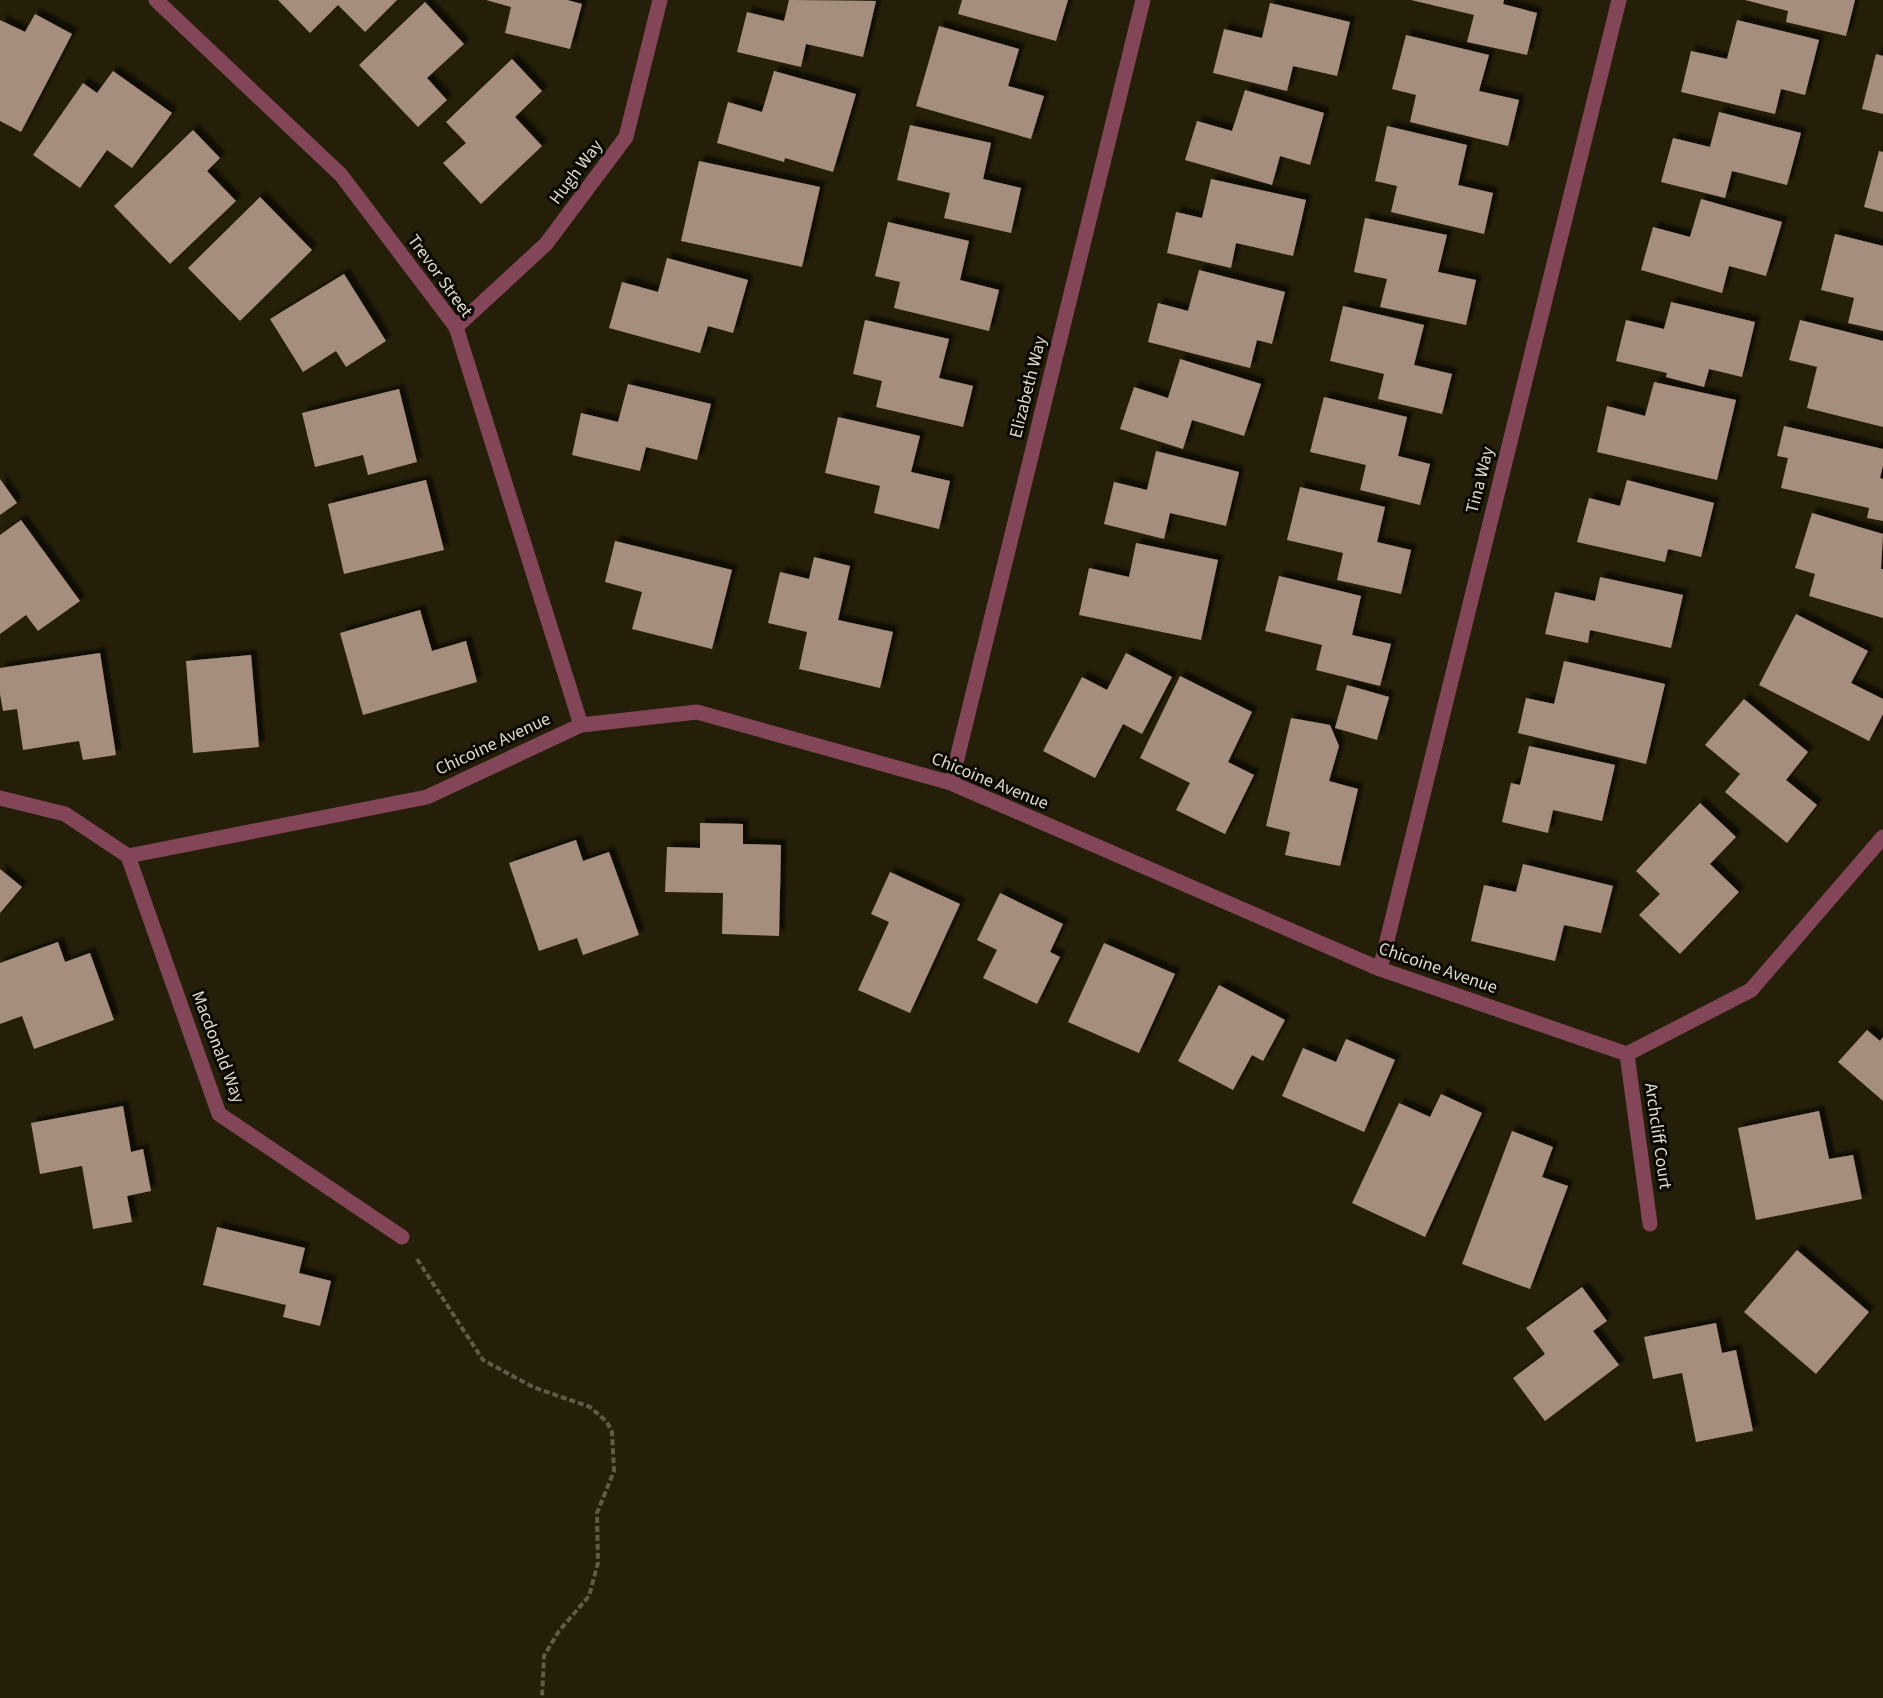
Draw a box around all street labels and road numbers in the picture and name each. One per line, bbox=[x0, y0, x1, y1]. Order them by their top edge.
street label: Hugh Way bbox=[543, 134, 609, 210]
street label: Trevor Street bbox=[401, 229, 479, 323]
street label: Elizabeth Way bbox=[1003, 333, 1053, 441]
street label: Tina Way bbox=[1460, 443, 1500, 516]
street label: Chicoine Avenue bbox=[431, 706, 555, 782]
street label: Chicoine Avenue bbox=[928, 746, 1052, 816]
street label: Chicoine Avenue bbox=[1375, 936, 1501, 1000]
street label: Macdonald Way bbox=[185, 987, 251, 1107]
street label: Archcliff Court bbox=[1638, 1081, 1678, 1191]

